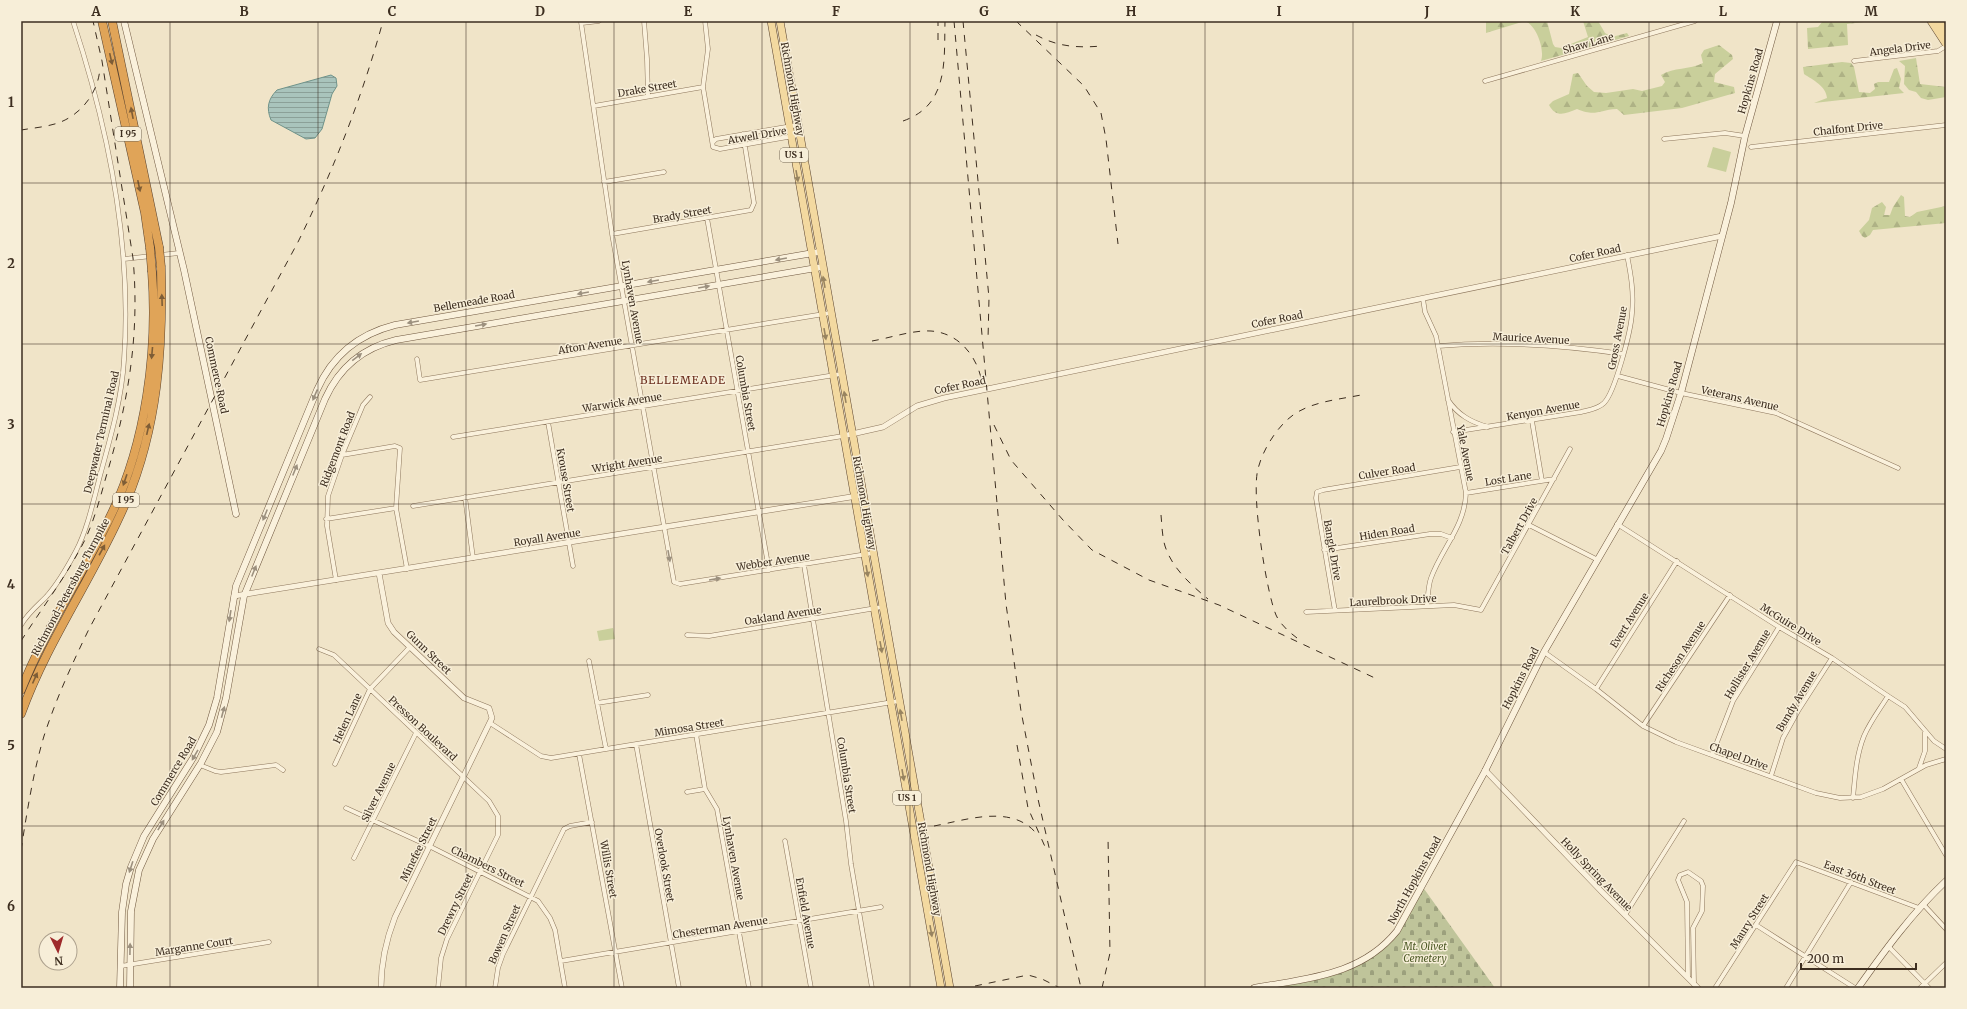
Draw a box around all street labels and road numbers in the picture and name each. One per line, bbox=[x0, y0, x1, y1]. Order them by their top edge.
street label: Shaw Lane bbox=[1561, 30, 1615, 57]
street label: Angela Drive bbox=[1868, 38, 1931, 59]
street label: Richmond Highway bbox=[778, 41, 807, 137]
street label: Hopkins Road bbox=[1735, 47, 1766, 115]
street label: Drake Street bbox=[617, 77, 678, 100]
street label: Chalfont Drive bbox=[1813, 118, 1883, 139]
street label: Atwell Drive bbox=[726, 124, 787, 147]
road number: I 95 bbox=[115, 127, 141, 141]
road number: US 1 bbox=[780, 148, 808, 162]
street label: Brady Street bbox=[652, 203, 712, 226]
street label: Cofer Road bbox=[1568, 242, 1622, 265]
street label: Lynhaven Avenue bbox=[619, 259, 646, 345]
street label: Bellemeade Road bbox=[433, 288, 516, 315]
street label: Gross Avenue bbox=[1605, 305, 1630, 371]
street label: Cofer Road bbox=[1250, 308, 1304, 331]
street label: Maurice Avenue bbox=[1492, 330, 1570, 347]
street label: Afton Avenue bbox=[556, 334, 623, 357]
street label: Commerce Road bbox=[202, 335, 231, 415]
street label: Columbia Street bbox=[732, 354, 759, 432]
street label: Hopkins Road bbox=[1654, 360, 1685, 428]
street label: Deepwater Terminal Road bbox=[81, 370, 122, 495]
street label: Cofer Road bbox=[933, 374, 987, 397]
street label: Veterans Avenue bbox=[1699, 383, 1780, 414]
street label: Warwick Avenue bbox=[580, 390, 663, 415]
street label: Kenyon Avenue bbox=[1505, 398, 1581, 423]
street label: Ridgemont Road bbox=[317, 409, 358, 489]
street label: Yale Avenue bbox=[1454, 423, 1477, 482]
street label: Krouse Street bbox=[553, 447, 578, 513]
street label: Wright Avenue bbox=[590, 452, 663, 476]
street label: Richmond Highway bbox=[850, 455, 879, 551]
street label: Culver Road bbox=[1358, 461, 1417, 482]
street label: Lost Lane bbox=[1484, 468, 1532, 489]
road number: I 95 bbox=[113, 493, 139, 507]
street label: Talbert Drive bbox=[1498, 495, 1540, 557]
street label: Richmond-Petersburg Turnpike bbox=[29, 516, 112, 658]
street label: Bangle Drive bbox=[1321, 519, 1344, 581]
street label: Hiden Road bbox=[1359, 522, 1416, 543]
street label: Royall Avenue bbox=[513, 526, 581, 549]
street label: Webber Avenue bbox=[734, 549, 811, 574]
street label: Evert Avenue bbox=[1607, 590, 1652, 650]
street label: Laurelbrook Drive bbox=[1349, 592, 1437, 609]
street label: McGuire Drive bbox=[1758, 601, 1824, 648]
street label: Oakland Avenue bbox=[744, 603, 822, 628]
street label: Richeson Avenue bbox=[1653, 618, 1708, 694]
street label: Hollister Avenue bbox=[1722, 627, 1773, 701]
street label: Gunn Street bbox=[403, 628, 454, 677]
street label: Hopkins Road bbox=[1499, 645, 1542, 711]
street label: Bundy Avenue bbox=[1773, 668, 1820, 734]
street label: Helen Lane bbox=[330, 691, 365, 745]
street label: Presson Boulevard bbox=[386, 693, 460, 764]
street label: Mimosa Street bbox=[653, 716, 725, 739]
street label: Commerce Road bbox=[148, 734, 199, 808]
street label: Columbia Street bbox=[834, 736, 859, 814]
street label: Chapel Drive bbox=[1708, 740, 1770, 773]
street label: Silver Avenue bbox=[358, 760, 398, 824]
road number: US 1 bbox=[893, 791, 921, 805]
street label: Minefee Street bbox=[397, 815, 440, 884]
street label: Lynhaven Avenue bbox=[720, 815, 747, 901]
street label: Richmond Highway bbox=[915, 821, 944, 917]
street label: Overlook Street bbox=[652, 827, 677, 903]
street label: North Hopkins Road bbox=[1385, 834, 1444, 926]
street label: Holly Spring Avenue bbox=[1558, 835, 1635, 914]
street label: Willis Street bbox=[597, 838, 620, 899]
street label: Chambers Street bbox=[449, 843, 527, 890]
street label: East 36th Street bbox=[1822, 858, 1898, 897]
street label: Drewry Street bbox=[435, 871, 476, 937]
street label: Enfield Avenue bbox=[793, 877, 818, 950]
street label: Maury Street bbox=[1727, 891, 1772, 951]
street label: Bowen Street bbox=[486, 902, 523, 966]
street label: Chesterman Avenue bbox=[672, 914, 769, 941]
street label: Marganne Court bbox=[154, 934, 234, 959]

